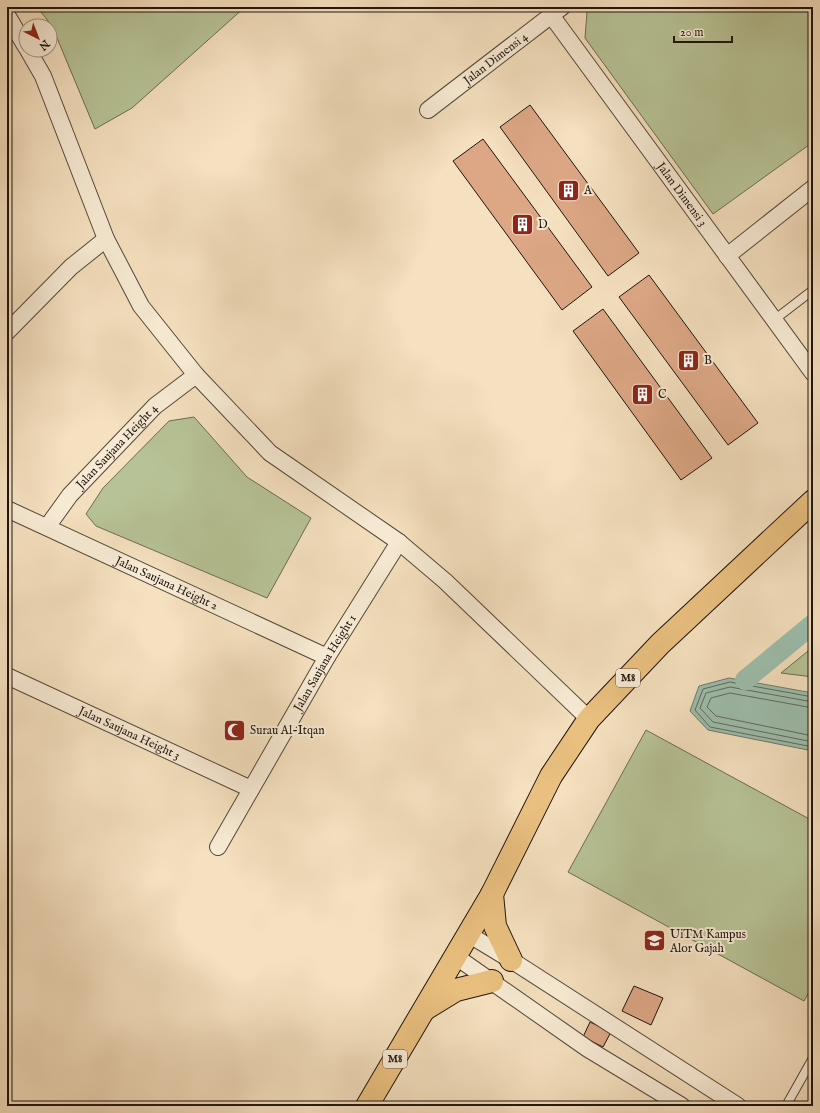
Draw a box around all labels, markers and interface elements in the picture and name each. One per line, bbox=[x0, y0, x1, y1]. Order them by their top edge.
north arrow bbox=[18, 18, 58, 58]
scale bar bbox=[674, 18, 732, 44]
text: 20 m bbox=[680, 25, 703, 40]
street label: Jalan Dimensi 4 bbox=[459, 29, 531, 90]
text: N bbox=[35, 36, 53, 53]
street label: Jalan Dimensi 3 bbox=[652, 157, 711, 229]
building icon: A bbox=[556, 177, 582, 203]
place label: A bbox=[583, 183, 593, 198]
building icon: D bbox=[510, 211, 536, 237]
place label: D bbox=[538, 217, 548, 232]
building icon: B bbox=[676, 347, 702, 373]
place label: B bbox=[704, 353, 712, 368]
building icon: C bbox=[629, 381, 655, 407]
place label: C bbox=[658, 387, 667, 402]
street label: Jalan Saujana Height 4 bbox=[71, 401, 161, 494]
street label: Jalan Saujana Height 2 bbox=[111, 552, 221, 613]
street label: Jalan Saujana Height 1 bbox=[289, 611, 359, 716]
road number: M8 bbox=[616, 669, 640, 687]
street label: Jalan Saujana Height 3 bbox=[74, 702, 183, 763]
mosque icon: Surau Al-Itqan bbox=[221, 717, 247, 743]
place label: Surau Al-Itqan bbox=[250, 723, 325, 739]
place label: UiTM Kampus Alor Gajah bbox=[669, 927, 746, 956]
school or university icon: UiTM Kampus Alor Gajah bbox=[641, 928, 667, 954]
road number: M8 bbox=[383, 1050, 407, 1068]

